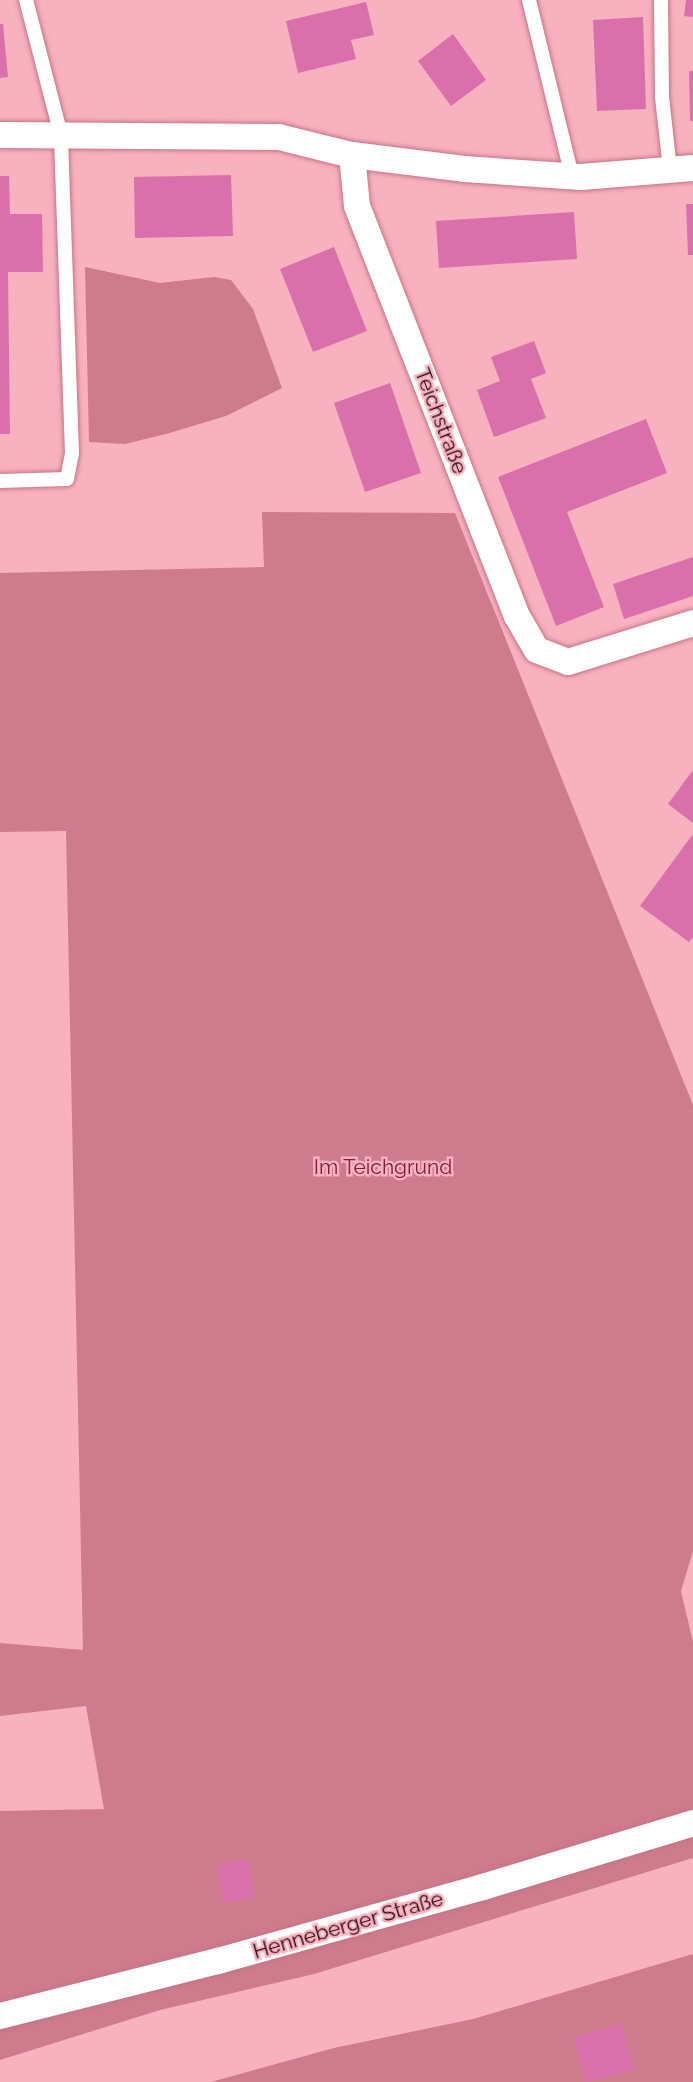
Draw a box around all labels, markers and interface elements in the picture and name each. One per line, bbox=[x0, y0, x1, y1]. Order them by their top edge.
street label: Teichstraße bbox=[409, 365, 473, 477]
park label: Im Teichgrund bbox=[313, 1154, 453, 1180]
street label: Henneberger Straße bbox=[250, 1886, 446, 1964]

